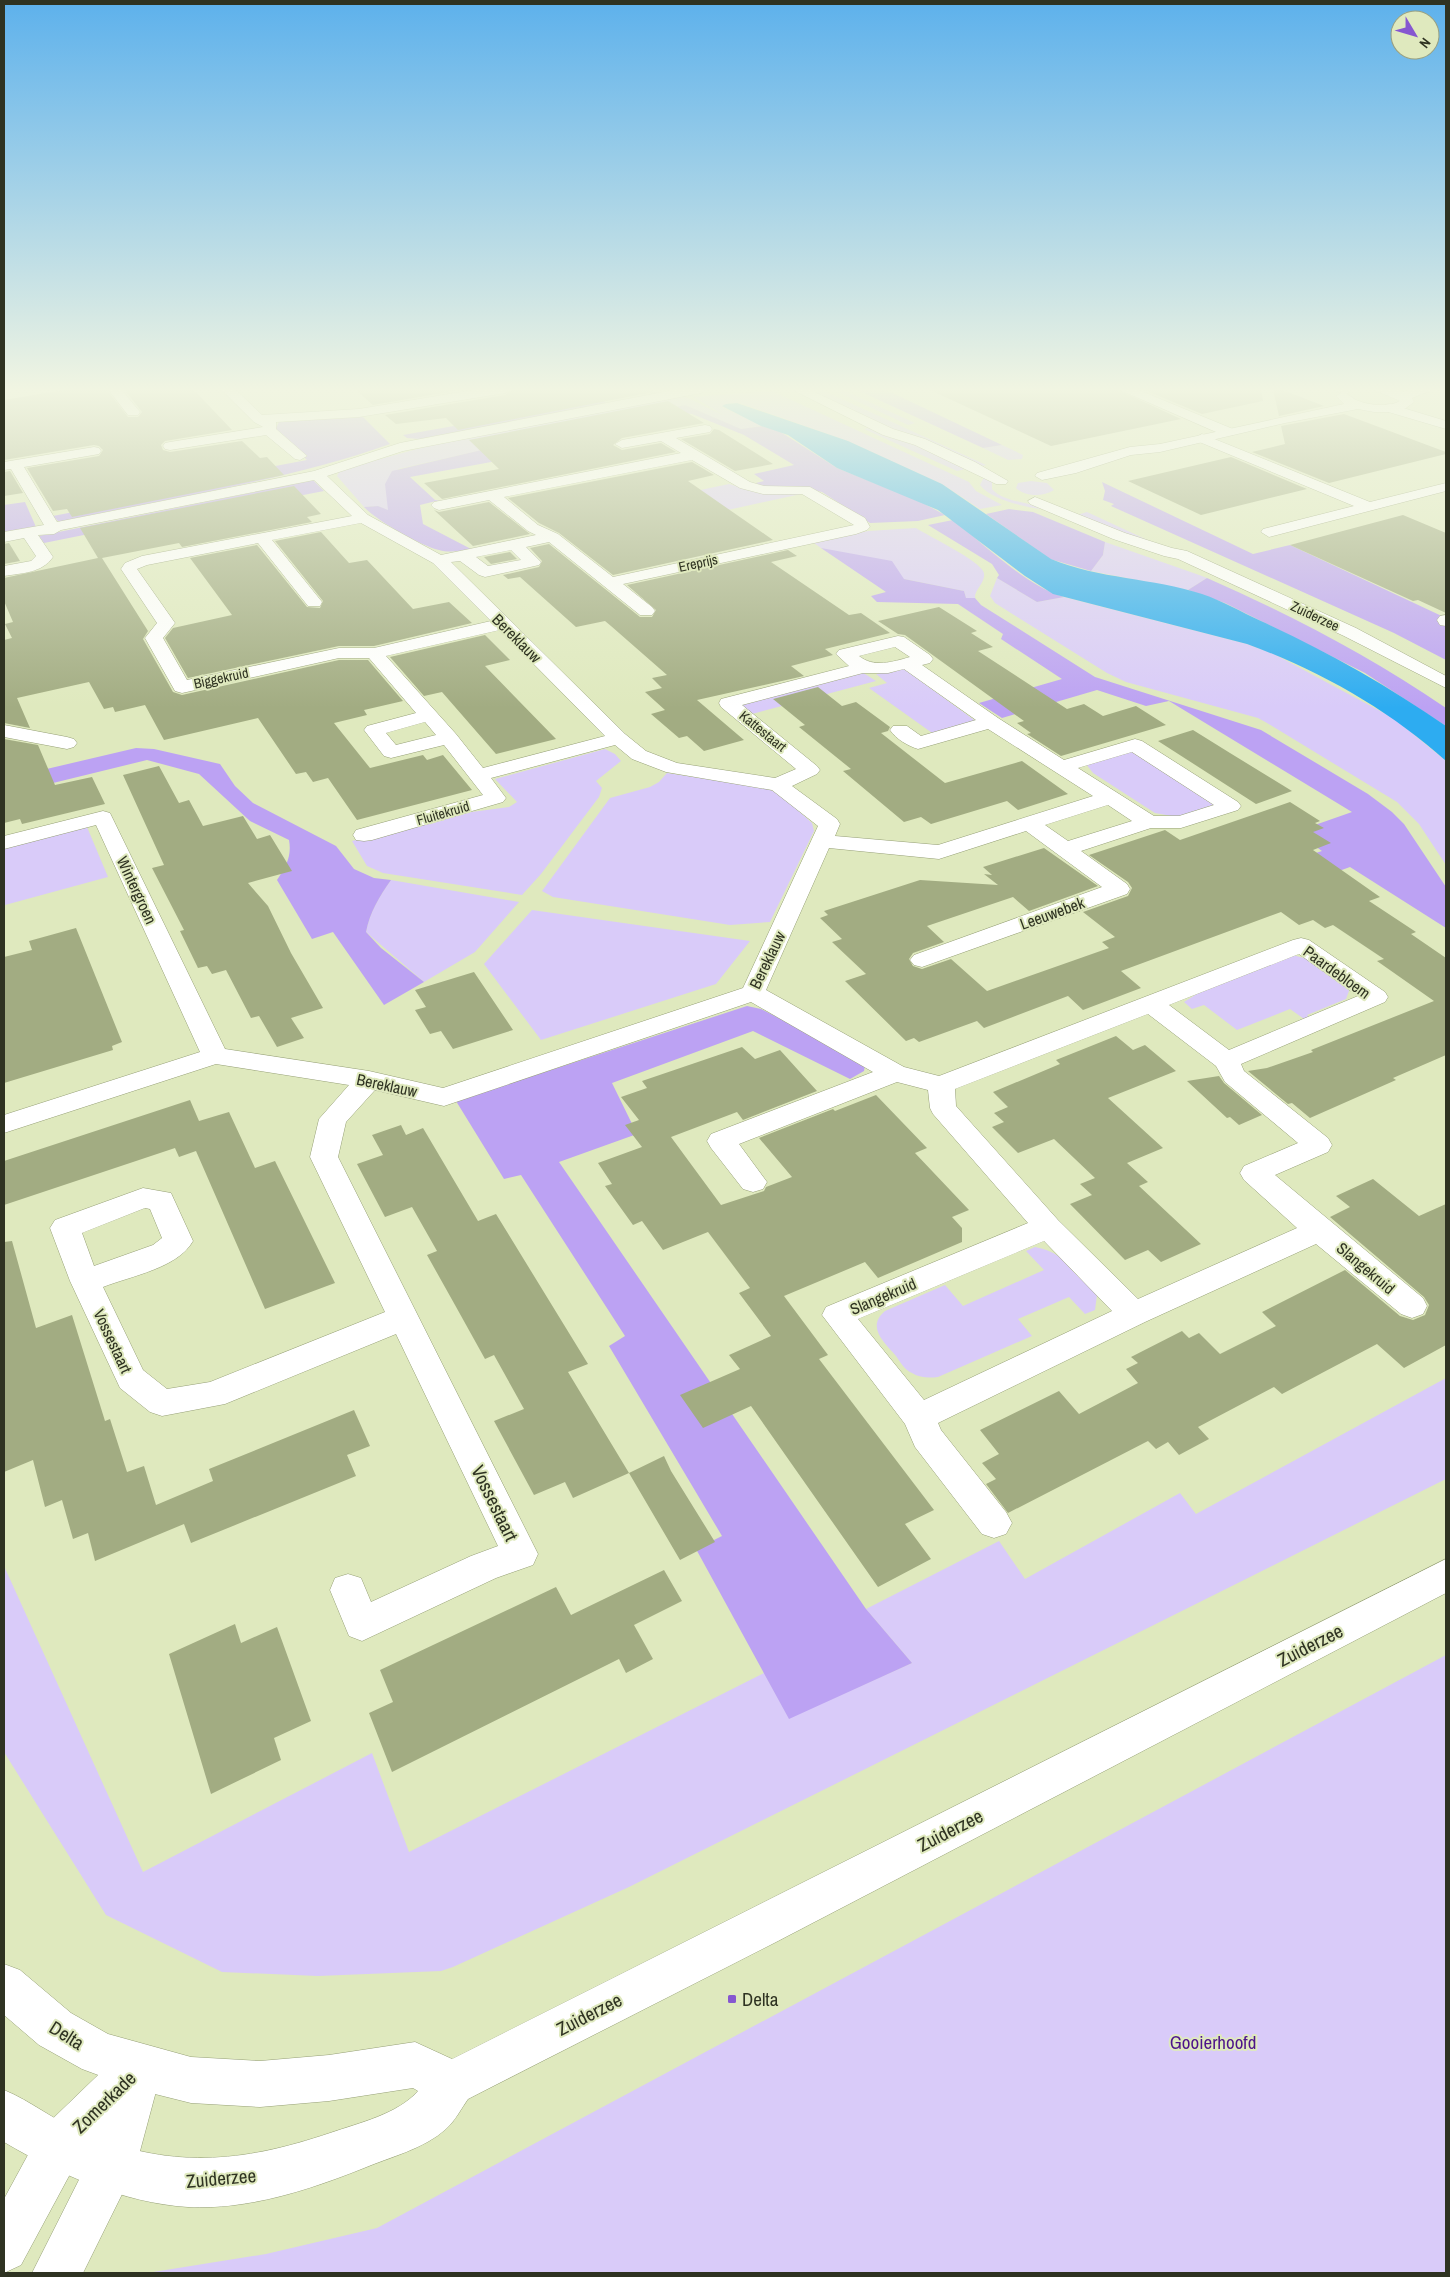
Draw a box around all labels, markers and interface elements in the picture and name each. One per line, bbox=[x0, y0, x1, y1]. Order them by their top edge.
north arrow bbox=[1390, 10, 1440, 60]
text: N bbox=[1416, 34, 1435, 52]
street label: Ereprijs bbox=[677, 550, 719, 576]
street label: Zuiderzee bbox=[1288, 597, 1342, 635]
street label: Bereklauw bbox=[488, 609, 547, 668]
street label: Biggekruid bbox=[192, 663, 250, 693]
street label: Kattestaart bbox=[736, 707, 790, 755]
street label: Fluitekruid bbox=[414, 797, 472, 829]
street label: Wintergroen bbox=[112, 853, 162, 927]
street label: Leeuwebek bbox=[1017, 891, 1088, 935]
street label: Bereklauw bbox=[744, 927, 791, 992]
street label: Paardebloem bbox=[1299, 940, 1375, 1004]
street label: Bereklauw bbox=[355, 1068, 420, 1102]
street label: Slangekruid bbox=[1332, 1237, 1400, 1299]
street label: Slangekruid bbox=[846, 1272, 920, 1320]
street label: Vossestaart bbox=[89, 1305, 138, 1377]
street label: Vossestaart bbox=[465, 1461, 525, 1546]
street label: Zuiderzee bbox=[1273, 1617, 1347, 1673]
street label: Zuiderzee bbox=[913, 1802, 987, 1858]
street label: Zuiderzee bbox=[552, 1986, 626, 2042]
place label: Delta bbox=[742, 1986, 779, 2012]
marker: Delta bbox=[726, 1993, 738, 2005]
street label: Delta bbox=[45, 2014, 90, 2056]
park label: Gooierhoofd bbox=[1170, 2029, 1256, 2055]
street label: Zomerkade bbox=[67, 2065, 141, 2139]
street label: Zuiderzee bbox=[185, 2162, 257, 2194]

